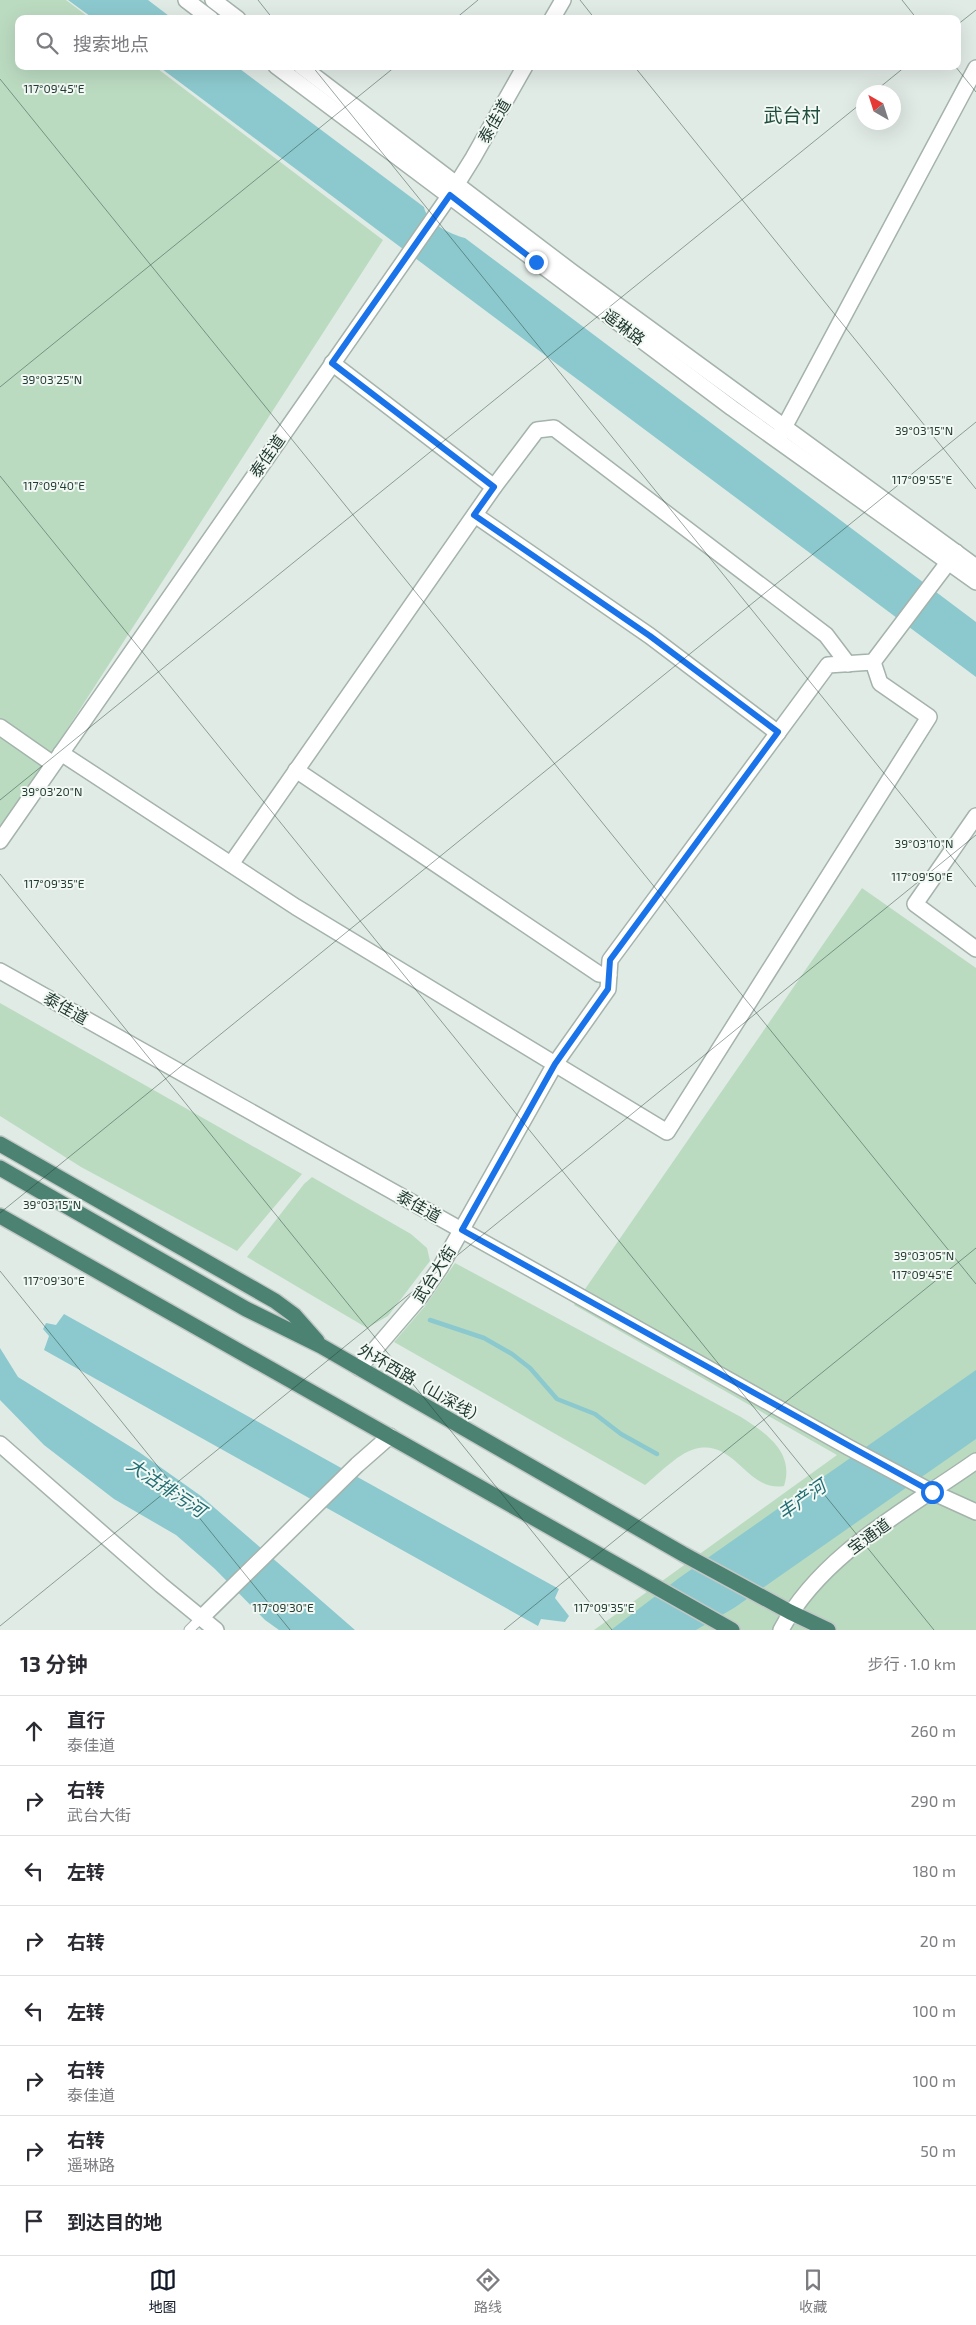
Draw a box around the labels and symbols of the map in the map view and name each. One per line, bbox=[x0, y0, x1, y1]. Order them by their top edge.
text: 117°09'45"E bbox=[23, 81, 85, 95]
north arrow bbox=[856, 85, 901, 130]
street label: 泰佳道 bbox=[473, 95, 514, 146]
district label: 武台村 bbox=[763, 103, 821, 126]
route end bbox=[525, 251, 548, 274]
street label: 遥琳路 bbox=[599, 305, 649, 349]
text: 39°03'25"N bbox=[22, 372, 82, 386]
text: 39°03'15"N bbox=[895, 423, 953, 437]
street label: 泰佳道 bbox=[245, 431, 288, 481]
text: 117°09'55"E bbox=[892, 472, 953, 486]
text: 117°09'40"E bbox=[23, 478, 85, 492]
text: 39°03'20"N bbox=[22, 784, 83, 798]
text: 39°03'10"N bbox=[894, 836, 954, 850]
text: 117°09'50"E bbox=[891, 869, 953, 883]
text: 117°09'35"E bbox=[24, 876, 85, 890]
street label: 泰佳道 bbox=[41, 988, 92, 1028]
street label: 泰佳道 bbox=[394, 1186, 445, 1226]
text: 39°03'15"N bbox=[23, 1197, 81, 1211]
street label: 武台大街 bbox=[408, 1242, 459, 1306]
text: 39°03'05"N bbox=[894, 1248, 954, 1262]
text: 117°09'45"E bbox=[891, 1267, 953, 1281]
text: 117°09'30"E bbox=[23, 1273, 85, 1287]
street label: 外环西路（山深线） bbox=[355, 1339, 489, 1428]
water label: 大沽排污河 bbox=[123, 1453, 213, 1523]
water label: 丰产河 bbox=[773, 1473, 832, 1524]
route start bbox=[921, 1481, 944, 1504]
street label: 宝通道 bbox=[844, 1514, 894, 1557]
text: 117°09'30"E bbox=[252, 1600, 314, 1614]
text: 117°09'35"E bbox=[574, 1600, 635, 1614]

